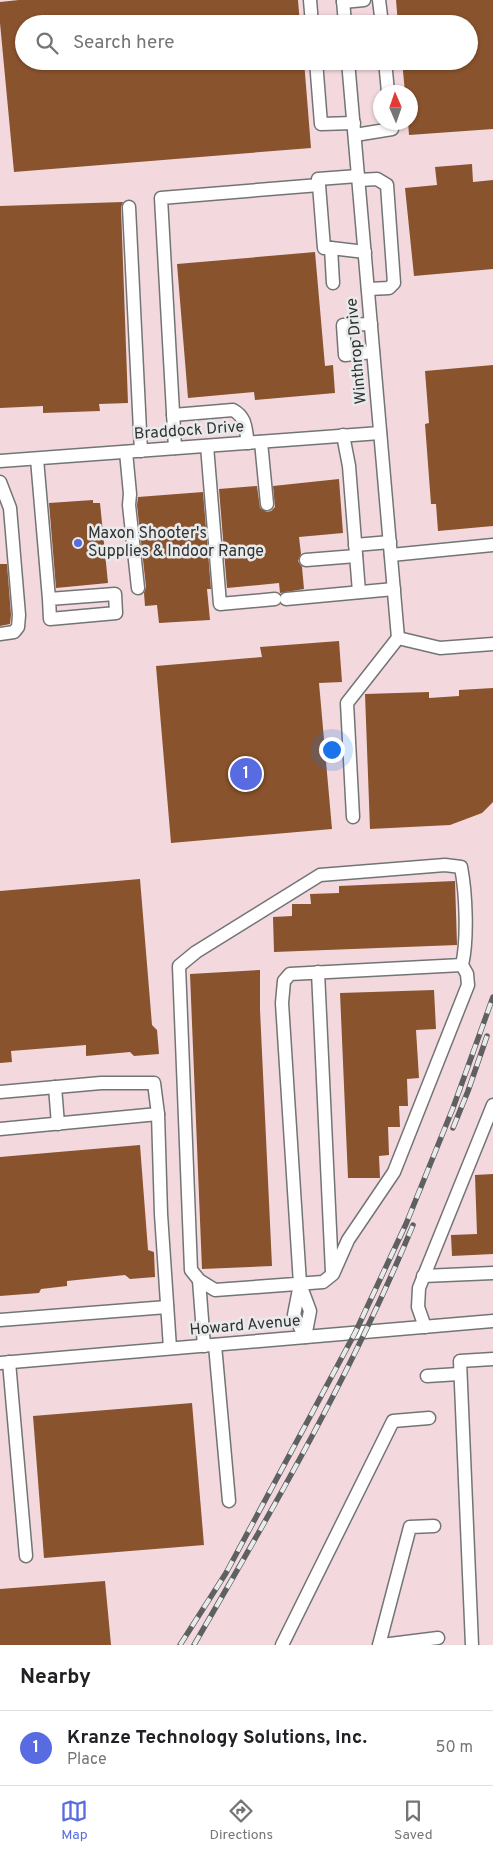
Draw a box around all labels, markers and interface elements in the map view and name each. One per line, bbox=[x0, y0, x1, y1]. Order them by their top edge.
search box bbox=[15, 15, 478, 70]
icon: search bbox=[33, 29, 61, 57]
text: Search here bbox=[73, 31, 175, 55]
north arrow bbox=[373, 85, 418, 130]
street label: Winthrop Drive bbox=[342, 297, 372, 405]
street label: Braddock Drive bbox=[133, 417, 245, 445]
place label: Maxon Shooter's Supplies & Indoor Range bbox=[88, 524, 264, 562]
marker: Maxon Shooter's Supplies & Indoor Range bbox=[72, 537, 84, 549]
your location bbox=[319, 737, 345, 763]
pin: 1 bbox=[230, 755, 262, 793]
street label: Howard Avenue bbox=[189, 1311, 301, 1341]
text: Nearby bbox=[20, 1664, 91, 1691]
text: Kranze Technology Solutions, Inc. bbox=[67, 1726, 367, 1750]
text: 1 bbox=[33, 1738, 39, 1758]
text: 50 m bbox=[436, 1738, 473, 1758]
text: Place bbox=[67, 1750, 107, 1770]
tab: Map bbox=[60, 1797, 88, 1844]
tab: Directions bbox=[209, 1797, 273, 1844]
tab: Saved bbox=[394, 1797, 433, 1844]

